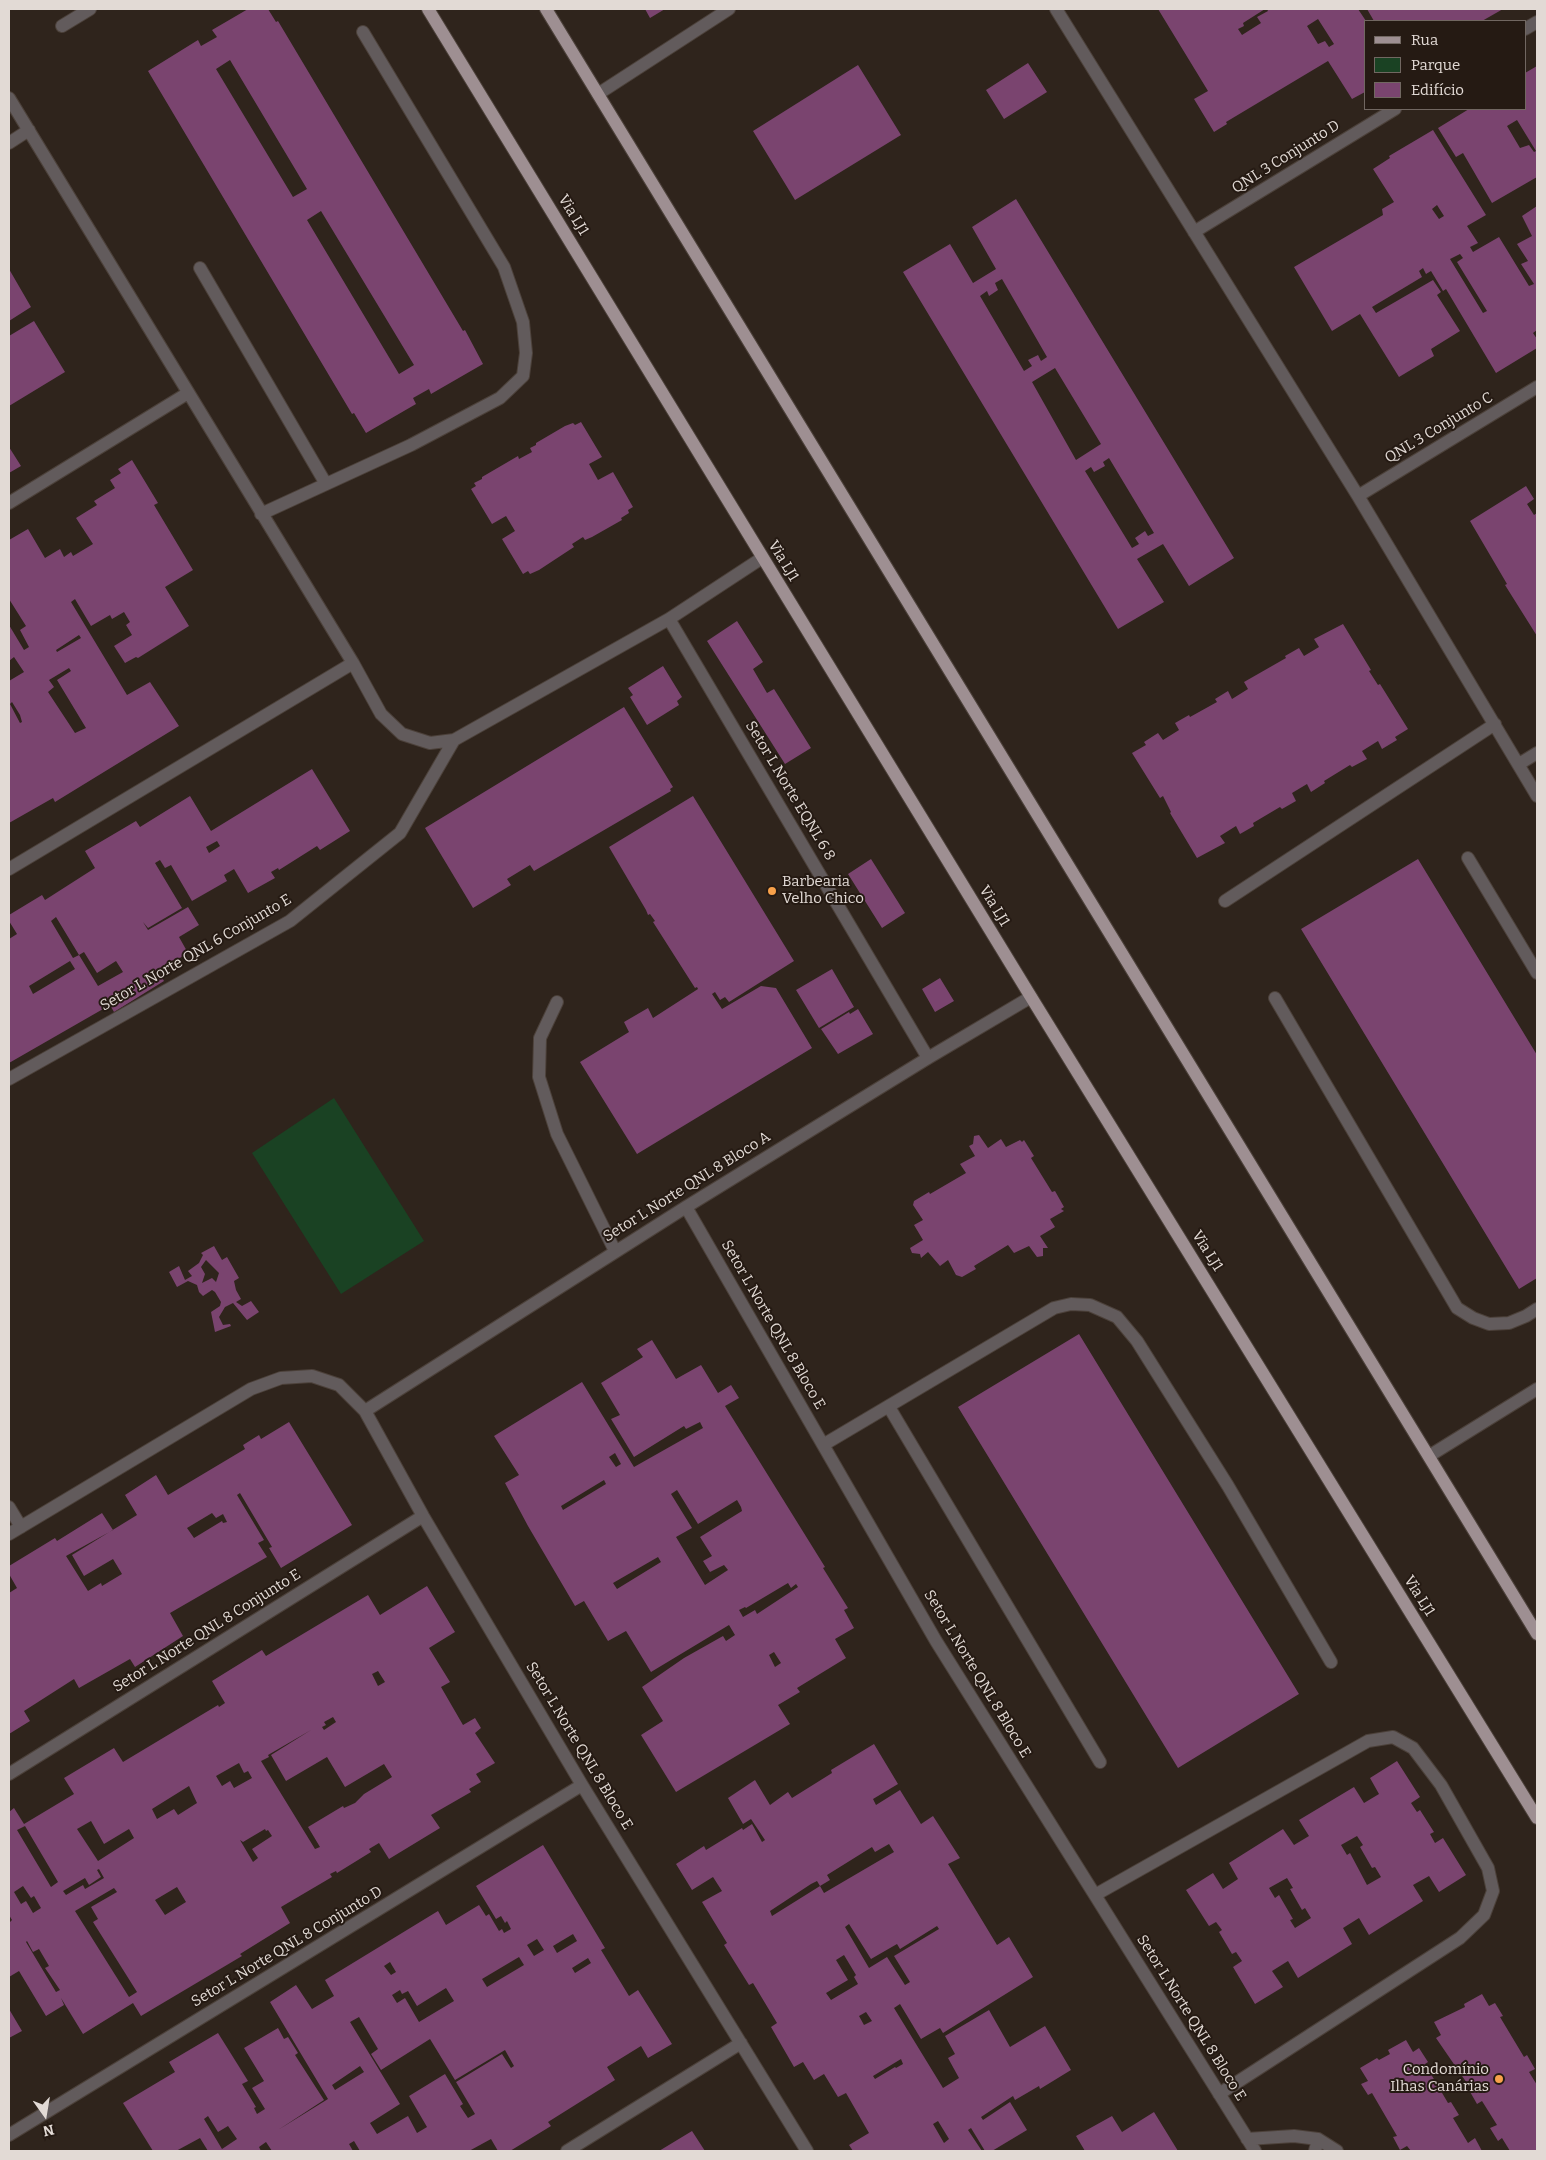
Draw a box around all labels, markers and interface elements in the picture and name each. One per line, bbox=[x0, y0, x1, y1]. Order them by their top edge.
legend bbox=[1364, 20, 1526, 110]
text: Rua bbox=[1411, 31, 1438, 49]
text: Parque bbox=[1411, 56, 1460, 74]
text: Edifício bbox=[1411, 81, 1464, 99]
street label: QNL 3 Conjunto D bbox=[1229, 117, 1343, 197]
street label: Via LJ1 bbox=[554, 191, 592, 239]
street label: QNL 3 Conjunto C bbox=[1382, 389, 1496, 467]
street label: Via LJ1 bbox=[764, 537, 802, 585]
street label: Setor L Norte EQNL 6 8 bbox=[741, 718, 839, 864]
place label: Barbearia Velho Chico bbox=[782, 873, 864, 908]
street label: Via LJ1 bbox=[975, 882, 1013, 930]
marker: Barbearia Velho Chico bbox=[766, 885, 778, 897]
street label: Setor L Norte QNL 6 Conjunto E bbox=[97, 891, 295, 1015]
street label: Setor L Norte QNL 8 Bloco A bbox=[600, 1128, 774, 1246]
street label: Via LJ1 bbox=[1188, 1227, 1226, 1275]
street label: Setor L Norte QNL 8 Bloco E bbox=[717, 1237, 829, 1413]
street label: Setor L Norte QNL 8 Conjunto E bbox=[110, 1566, 304, 1696]
street label: Via LJ1 bbox=[1400, 1572, 1438, 1620]
street label: Setor L Norte QNL 8 Bloco E bbox=[920, 1587, 1034, 1761]
street label: Setor L Norte QNL 8 Bloco E bbox=[522, 1659, 636, 1833]
street label: Setor L Norte QNL 8 Conjunto D bbox=[188, 1883, 386, 2011]
street label: Setor L Norte QNL 8 Bloco E bbox=[1132, 1932, 1250, 2104]
place label: Condomínio Ilhas Canárias bbox=[1390, 2061, 1489, 2096]
marker: Condomínio Ilhas Canárias bbox=[1493, 2073, 1505, 2085]
north arrow bbox=[20, 2090, 70, 2140]
text: N bbox=[41, 2121, 56, 2140]

